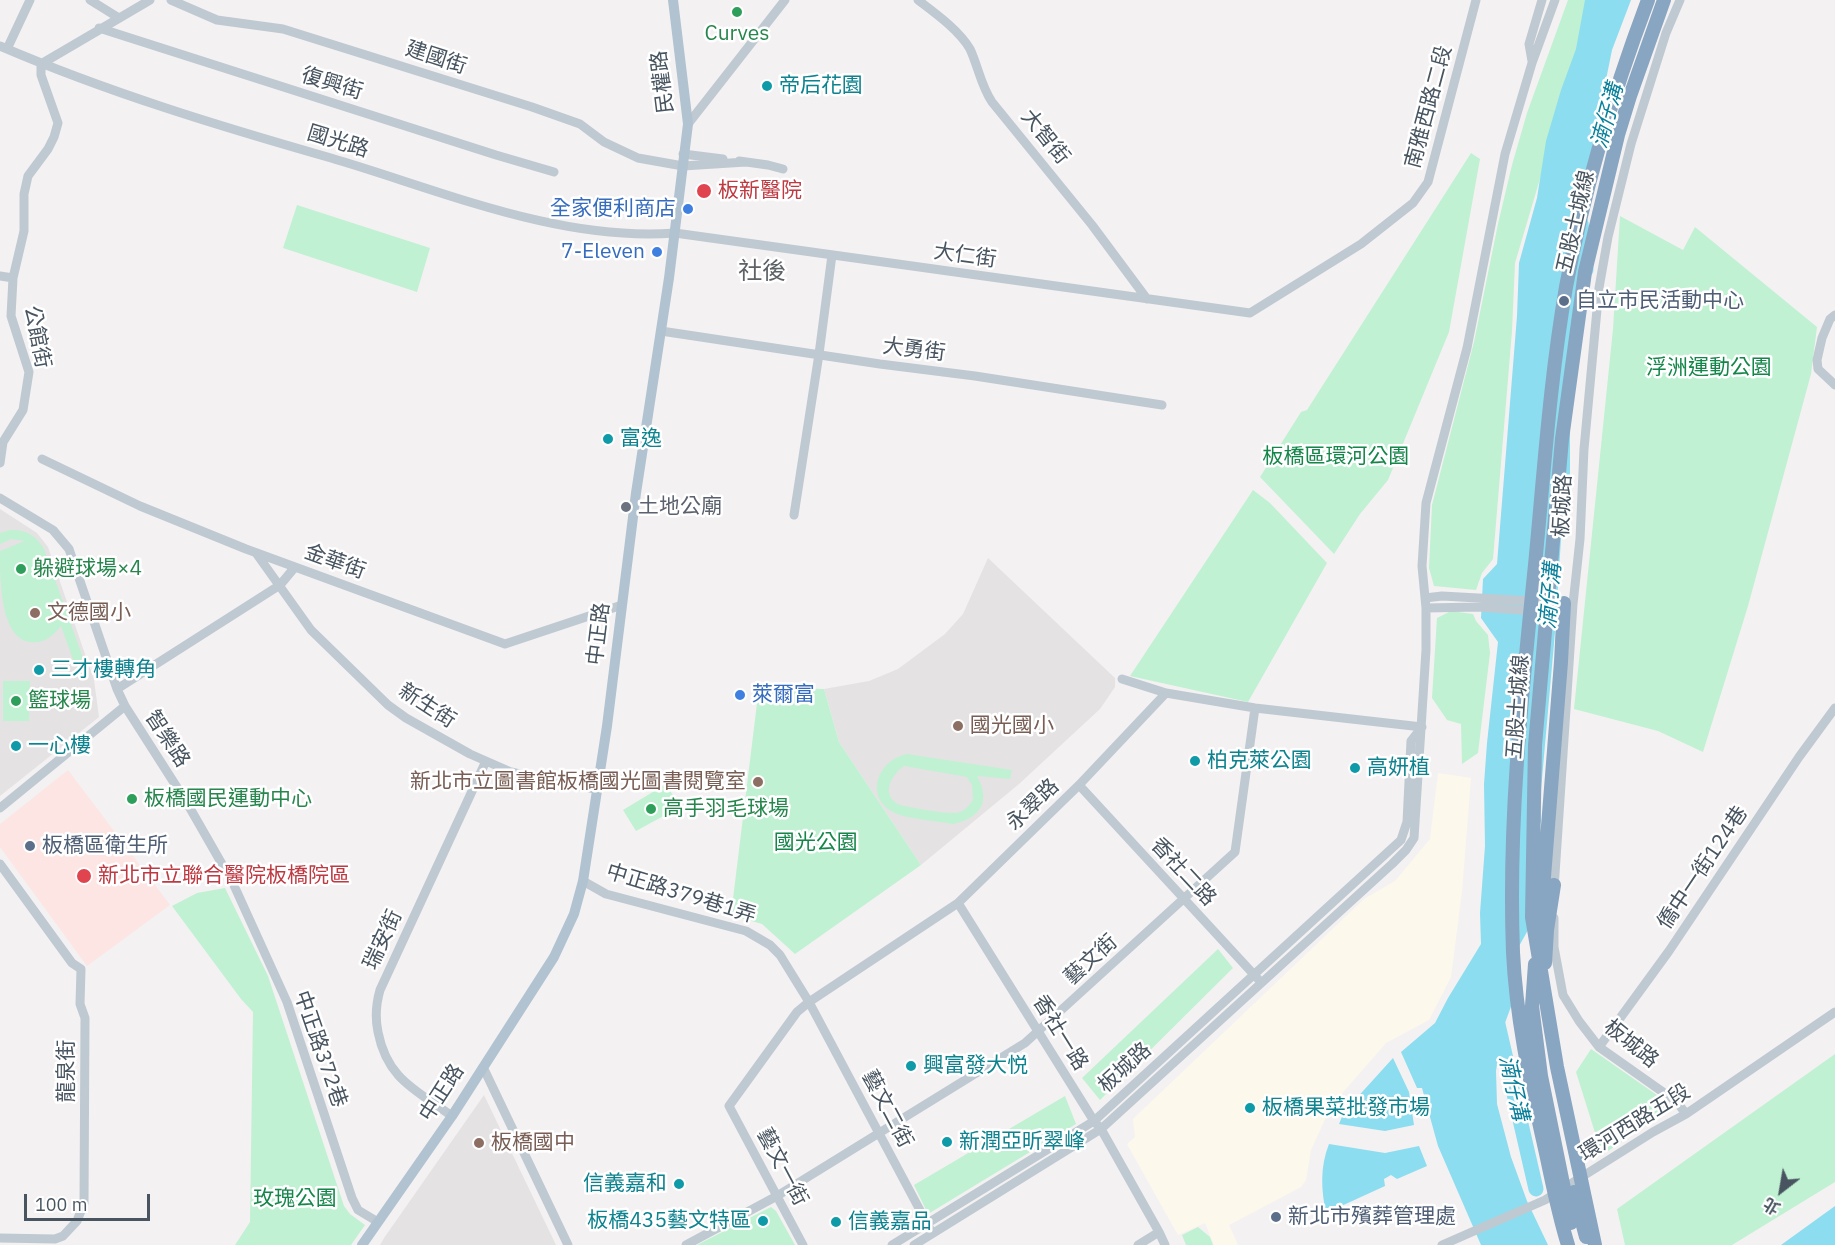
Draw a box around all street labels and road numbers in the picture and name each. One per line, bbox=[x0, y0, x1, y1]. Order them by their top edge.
street label: 建國街 bbox=[402, 36, 470, 80]
street label: 南雅西路二段 bbox=[1401, 43, 1457, 171]
street label: 民權路 bbox=[647, 49, 679, 115]
street label: 復興街 bbox=[298, 63, 366, 105]
street label: 大智街 bbox=[1015, 105, 1075, 169]
street label: 國光路 bbox=[304, 121, 372, 163]
street label: 五股土城線 bbox=[1552, 168, 1600, 276]
street label: 大仁街 bbox=[932, 239, 998, 273]
street label: 公館街 bbox=[19, 304, 55, 370]
street label: 大勇街 bbox=[881, 334, 947, 366]
street label: 板城路 bbox=[1549, 474, 1577, 538]
street label: 金華街 bbox=[301, 539, 369, 585]
street label: 中正路 bbox=[583, 601, 615, 667]
street label: 五股土城線 bbox=[1502, 654, 1534, 760]
street label: 新生街 bbox=[394, 678, 460, 734]
street label: 智樂路 bbox=[139, 706, 195, 772]
street label: 永翠路 bbox=[1002, 774, 1064, 836]
street label: 僑中一街124巷 bbox=[1653, 802, 1753, 934]
street label: 香社二路 bbox=[1145, 833, 1221, 911]
street label: 中正路379巷1弄 bbox=[603, 859, 759, 929]
street label: 瑞安街 bbox=[358, 906, 408, 974]
street label: 藝文街 bbox=[1059, 930, 1123, 990]
street label: 中正路372巷 bbox=[288, 987, 352, 1111]
street label: 香社一路 bbox=[1027, 991, 1093, 1075]
street label: 板城路 bbox=[1599, 1014, 1663, 1074]
street label: 板城路 bbox=[1093, 1038, 1157, 1098]
street label: 龍泉街 bbox=[54, 1040, 80, 1102]
street label: 中正路 bbox=[414, 1060, 470, 1126]
street label: 藝文二街 bbox=[856, 1066, 918, 1152]
street label: 環河西路五段 bbox=[1575, 1079, 1695, 1167]
street label: 藝文一街 bbox=[751, 1124, 813, 1210]

